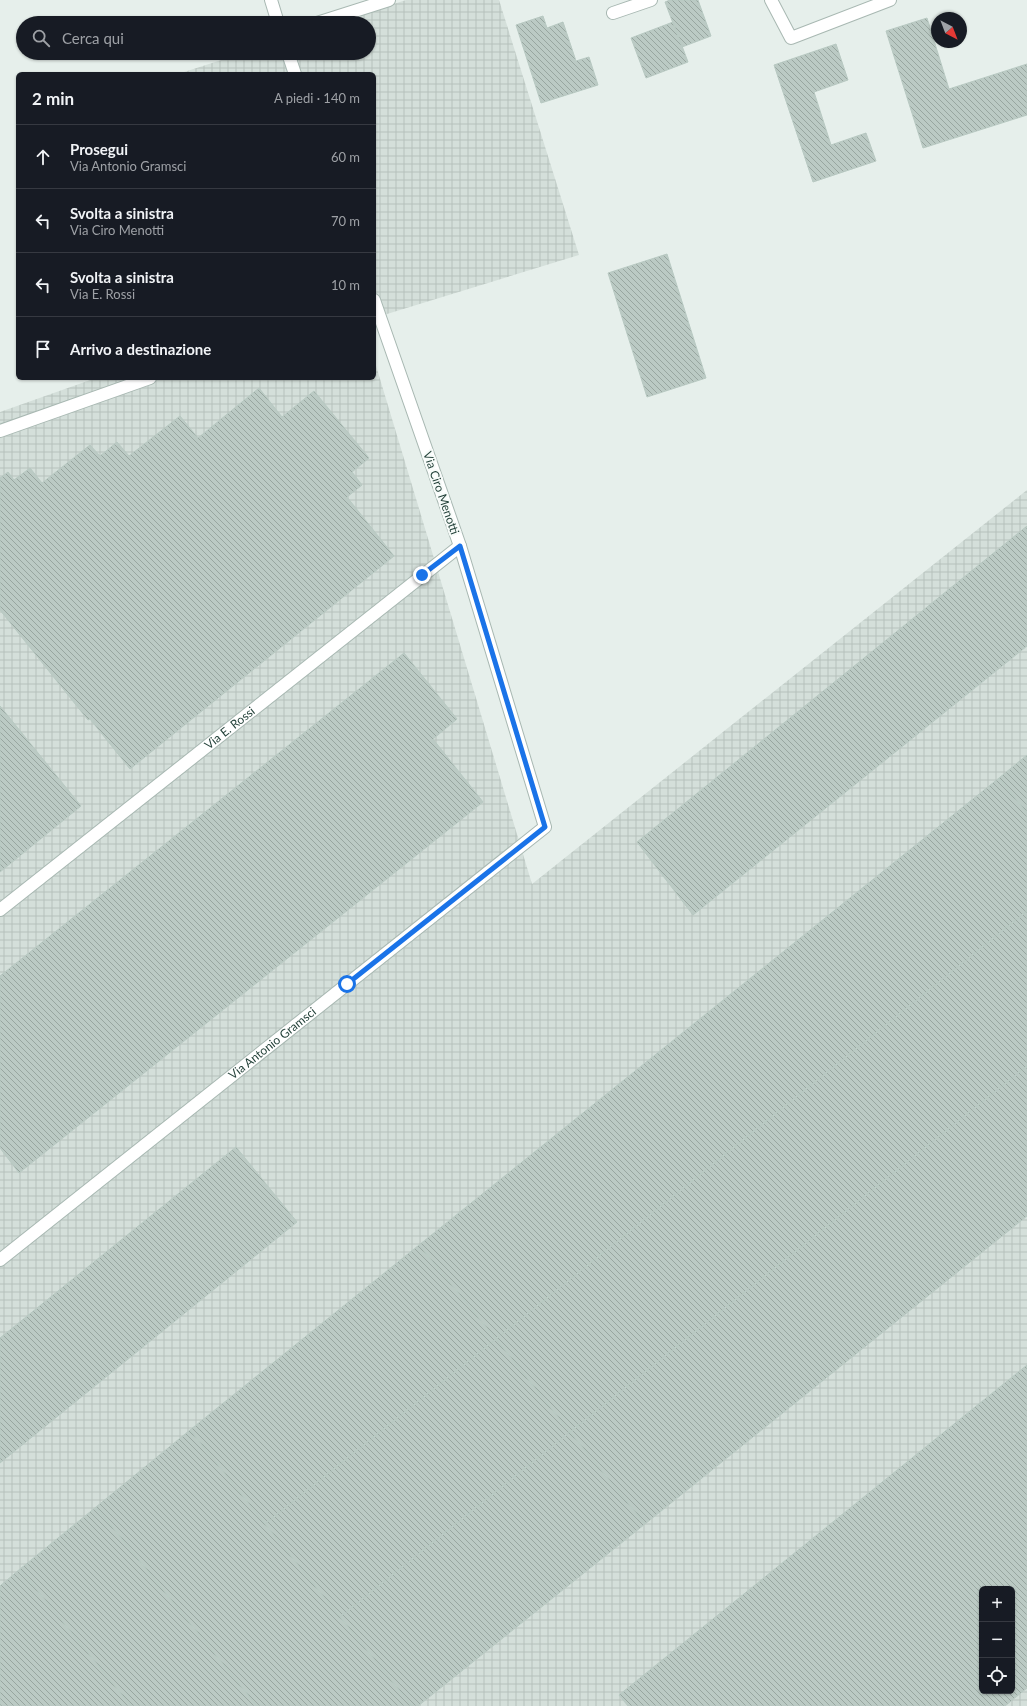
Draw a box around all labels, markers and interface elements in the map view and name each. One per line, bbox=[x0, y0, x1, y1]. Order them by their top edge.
north arrow bbox=[931, 12, 967, 48]
search box bbox=[16, 16, 376, 60]
icon: search bbox=[30, 27, 52, 49]
text: Cerca qui bbox=[62, 29, 124, 47]
text: 2 min bbox=[32, 88, 74, 109]
text: A piedi · 140 m bbox=[274, 90, 360, 106]
text: Prosegui bbox=[70, 140, 128, 158]
icon: ahead bbox=[32, 146, 54, 168]
text: 60 m bbox=[331, 149, 360, 165]
text: Via Antonio Gramsci bbox=[70, 158, 186, 174]
text: Svolta a sinistra bbox=[70, 204, 174, 222]
icon: left bbox=[32, 210, 54, 232]
text: 70 m bbox=[331, 213, 360, 229]
text: Via Ciro Menotti bbox=[70, 222, 164, 238]
text: Svolta a sinistra bbox=[70, 268, 174, 286]
icon: left bbox=[32, 274, 54, 296]
text: 10 m bbox=[331, 277, 360, 293]
text: Via E. Rossi bbox=[70, 286, 135, 302]
icon: arrive bbox=[32, 338, 54, 360]
text: Arrivo a destinazione bbox=[70, 340, 211, 358]
street label: Via Ciro Menotti bbox=[420, 449, 463, 536]
route end bbox=[413, 566, 431, 584]
street label: Via E. Rossi bbox=[201, 703, 258, 752]
route start bbox=[338, 975, 356, 993]
street label: Via Antonio Gramsci bbox=[225, 1004, 319, 1082]
map controls bbox=[979, 1586, 1015, 1694]
button: + bbox=[979, 1586, 1015, 1622]
button: − bbox=[979, 1622, 1015, 1658]
button: locate bbox=[979, 1658, 1015, 1694]

